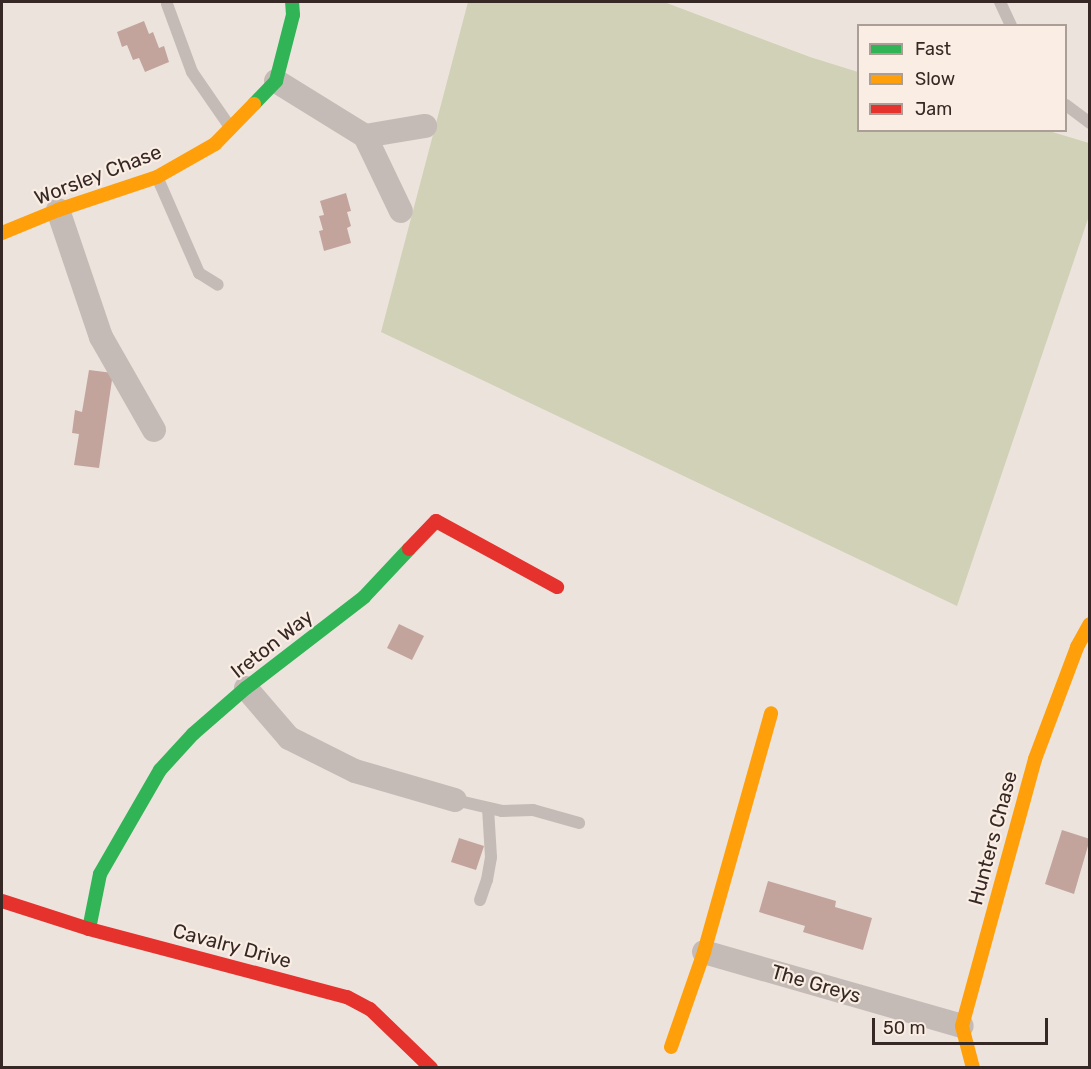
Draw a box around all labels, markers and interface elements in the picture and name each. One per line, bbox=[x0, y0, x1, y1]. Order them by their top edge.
legend bbox=[857, 24, 1067, 132]
text: Fast bbox=[915, 38, 951, 60]
text: Slow bbox=[915, 68, 955, 90]
text: Jam bbox=[915, 98, 952, 120]
street label: Worsley Chase bbox=[31, 140, 165, 210]
street label: Ireton Way bbox=[226, 604, 318, 684]
street label: Hunters Chase bbox=[964, 768, 1022, 908]
street label: Cavalry Drive bbox=[170, 919, 294, 973]
street label: The Greys bbox=[768, 960, 864, 1008]
scale bar bbox=[875, 1006, 1050, 1044]
text: 50 m bbox=[883, 1017, 926, 1039]

